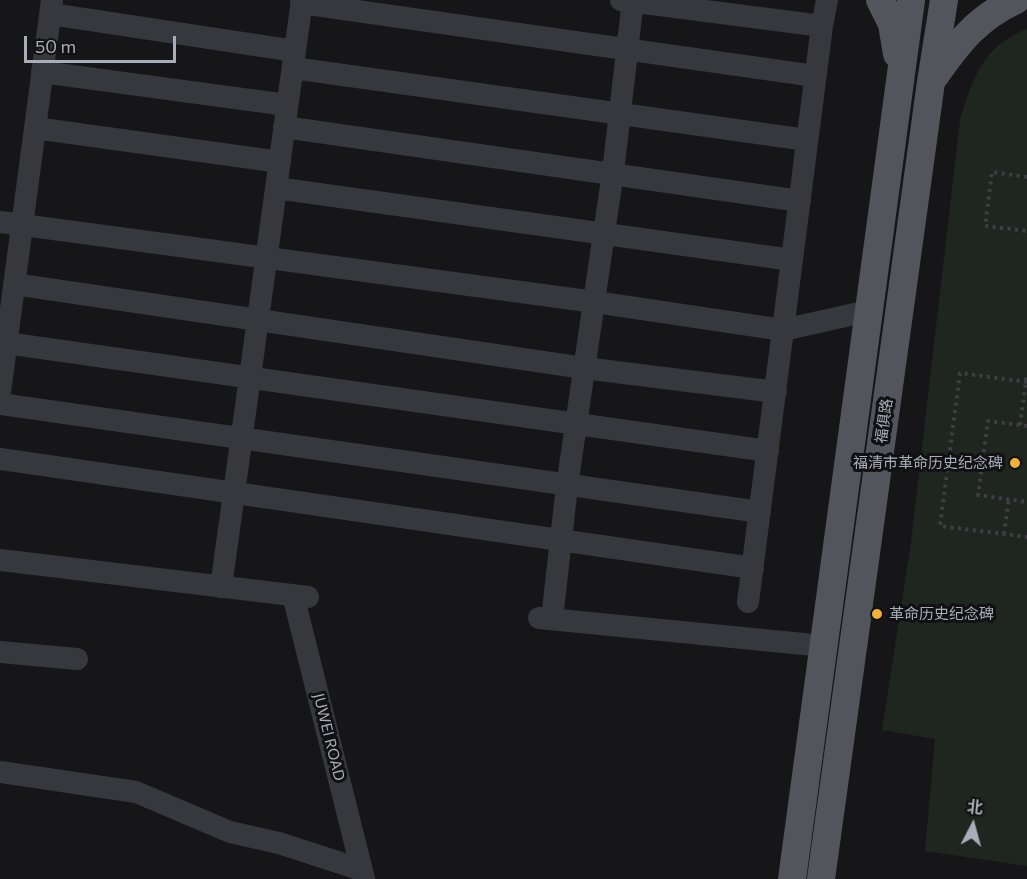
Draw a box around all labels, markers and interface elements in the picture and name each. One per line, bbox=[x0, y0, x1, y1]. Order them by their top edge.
scale bar bbox=[27, 24, 178, 62]
text: 50 m bbox=[35, 35, 76, 57]
street label: 福俱路 bbox=[872, 397, 896, 445]
place label: 福清市革命历史纪念碑 bbox=[853, 454, 1003, 472]
marker: 福清市革命历史纪念碑 bbox=[1008, 456, 1022, 470]
place label: 革命历史纪念碑 bbox=[889, 605, 994, 623]
marker: 革命历史纪念碑 bbox=[870, 607, 884, 621]
street label: JUWEI ROAD bbox=[309, 691, 349, 783]
north arrow bbox=[943, 795, 1003, 855]
text: 北 bbox=[966, 796, 984, 817]

